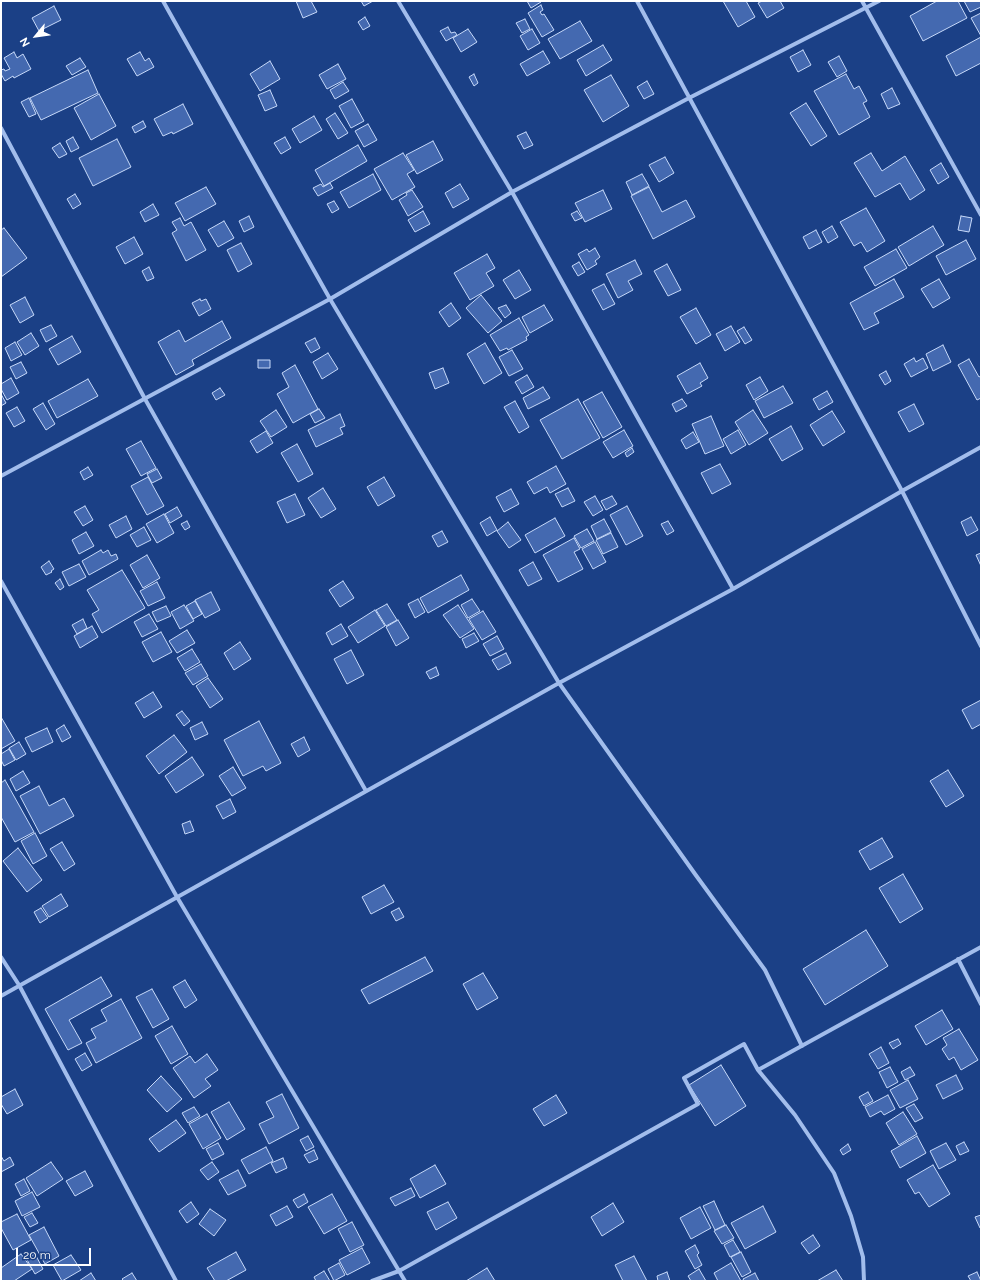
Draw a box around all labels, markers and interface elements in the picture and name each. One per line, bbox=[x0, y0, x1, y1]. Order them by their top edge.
north arrow bbox=[16, 16, 56, 56]
text: N bbox=[17, 35, 33, 49]
scale bar bbox=[18, 1240, 93, 1266]
text: 20 m bbox=[23, 1248, 51, 1262]

